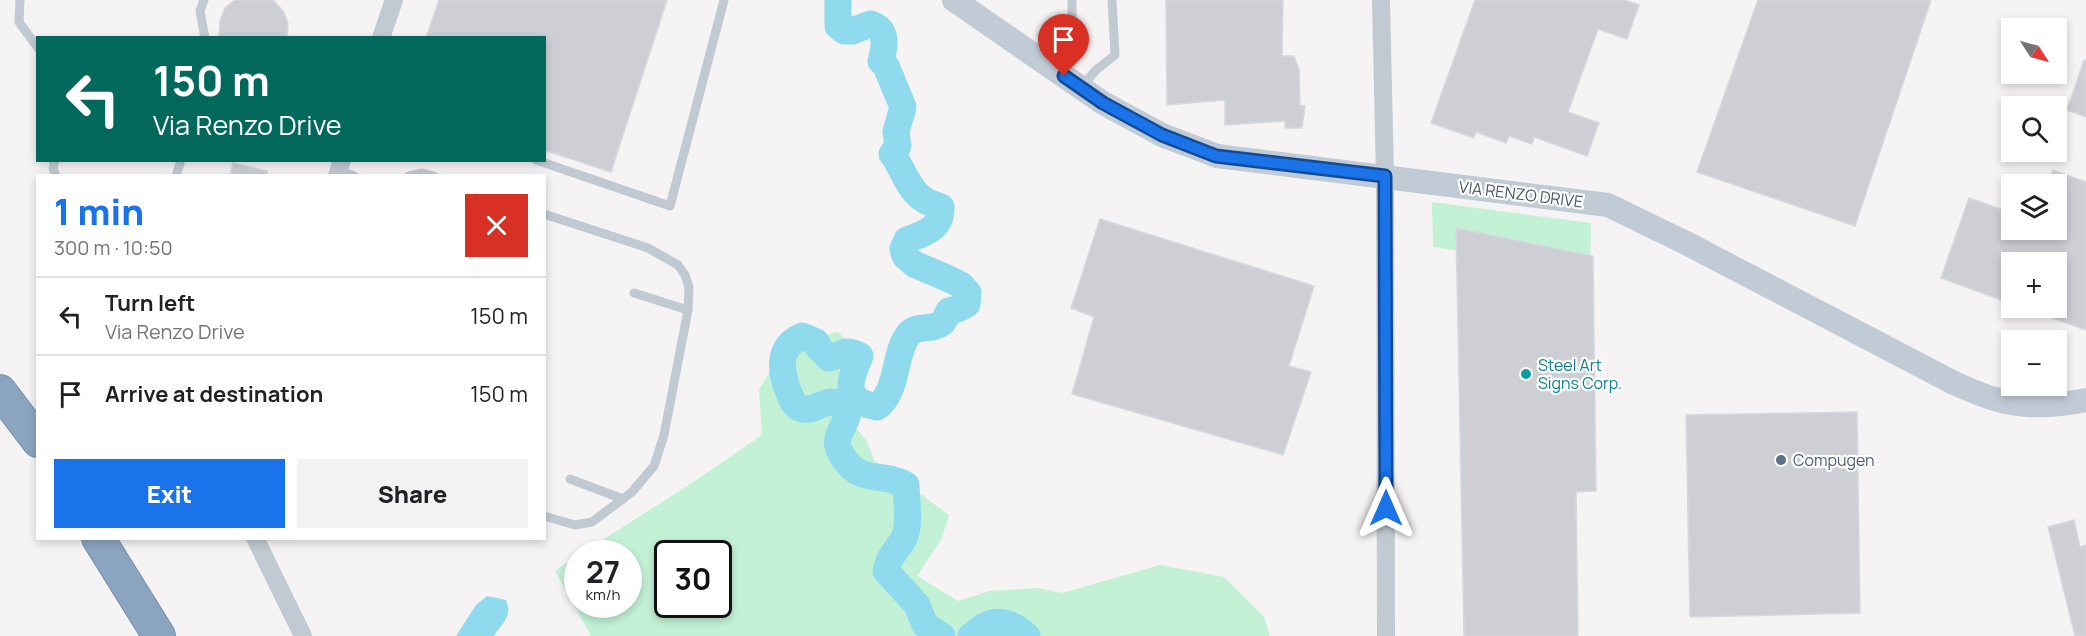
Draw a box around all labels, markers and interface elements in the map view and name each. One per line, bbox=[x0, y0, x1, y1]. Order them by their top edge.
pin bbox=[1038, 14, 1089, 76]
north arrow bbox=[2001, 18, 2067, 84]
map controls bbox=[2001, 18, 2067, 396]
icon: arrive bbox=[1047, 23, 1080, 56]
text: 150 m bbox=[153, 51, 270, 109]
icon: left bbox=[54, 60, 132, 138]
button: search bbox=[2001, 96, 2067, 162]
text: Via Renzo Drive bbox=[153, 106, 342, 143]
button: layers bbox=[2001, 174, 2067, 240]
street label: VIA RENZO DRIVE bbox=[1458, 175, 1584, 213]
text: 1 min bbox=[54, 187, 144, 236]
button: close bbox=[465, 194, 528, 257]
text: 300 m · 10:50 bbox=[54, 234, 173, 261]
button: + bbox=[2001, 252, 2067, 318]
text: Turn left bbox=[105, 288, 195, 318]
icon: left bbox=[54, 300, 87, 333]
text: 150 m bbox=[470, 301, 528, 331]
text: Via Renzo Drive bbox=[105, 318, 245, 345]
button: − bbox=[2001, 330, 2067, 396]
place label: Steel Art Signs Corp. bbox=[1538, 354, 1622, 394]
marker: Steel Art Signs Corp. bbox=[1519, 367, 1533, 381]
icon: arrive bbox=[54, 378, 87, 411]
text: Arrive at destination bbox=[105, 379, 323, 409]
text: 150 m bbox=[470, 379, 528, 409]
place label: Compugen bbox=[1793, 449, 1875, 471]
marker: Compugen bbox=[1774, 453, 1788, 467]
button: Exit bbox=[54, 459, 285, 528]
button: Share bbox=[297, 459, 528, 528]
position arrow bbox=[1354, 476, 1418, 540]
speed limit sign: 30 bbox=[654, 540, 732, 618]
text: 27 bbox=[586, 551, 620, 592]
text: km/h bbox=[586, 584, 620, 605]

